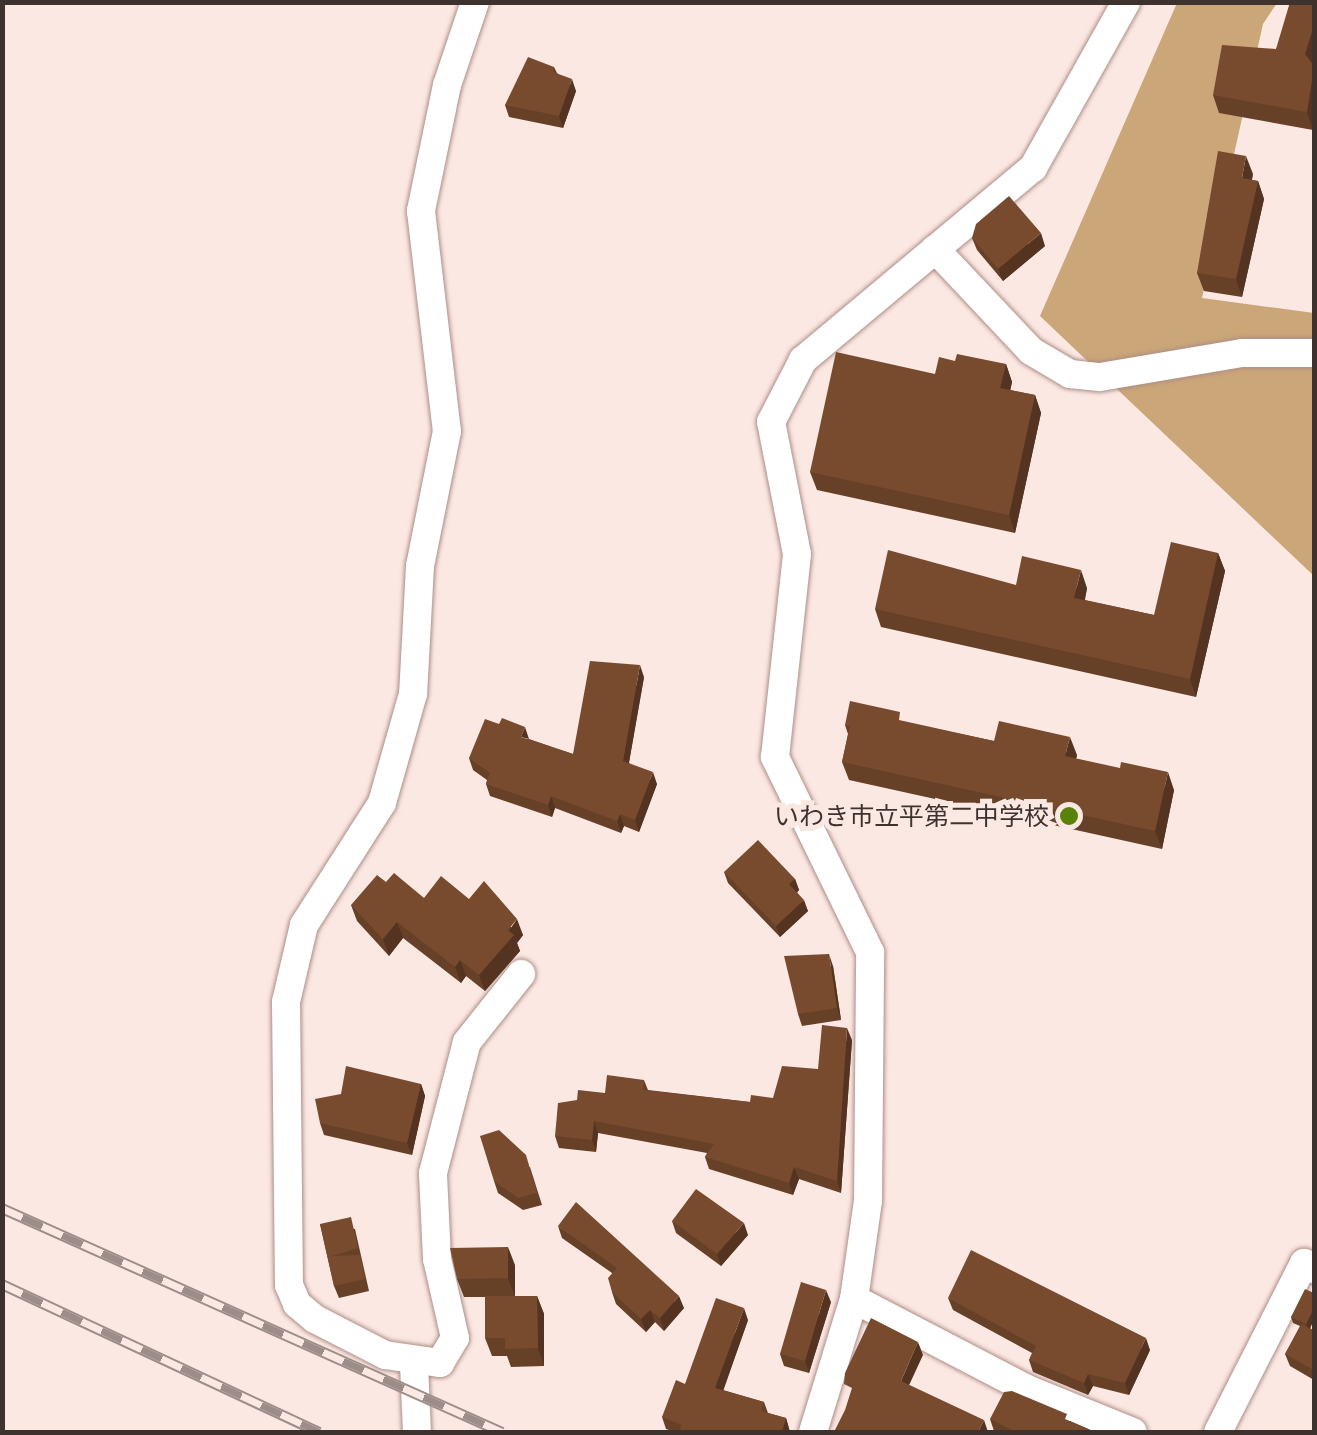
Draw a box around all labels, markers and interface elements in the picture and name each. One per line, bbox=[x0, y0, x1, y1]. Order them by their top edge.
place label: いわき市立平第二中学校 bbox=[774, 801, 1049, 831]
marker: いわき市立平第二中学校 bbox=[1058, 805, 1080, 827]

